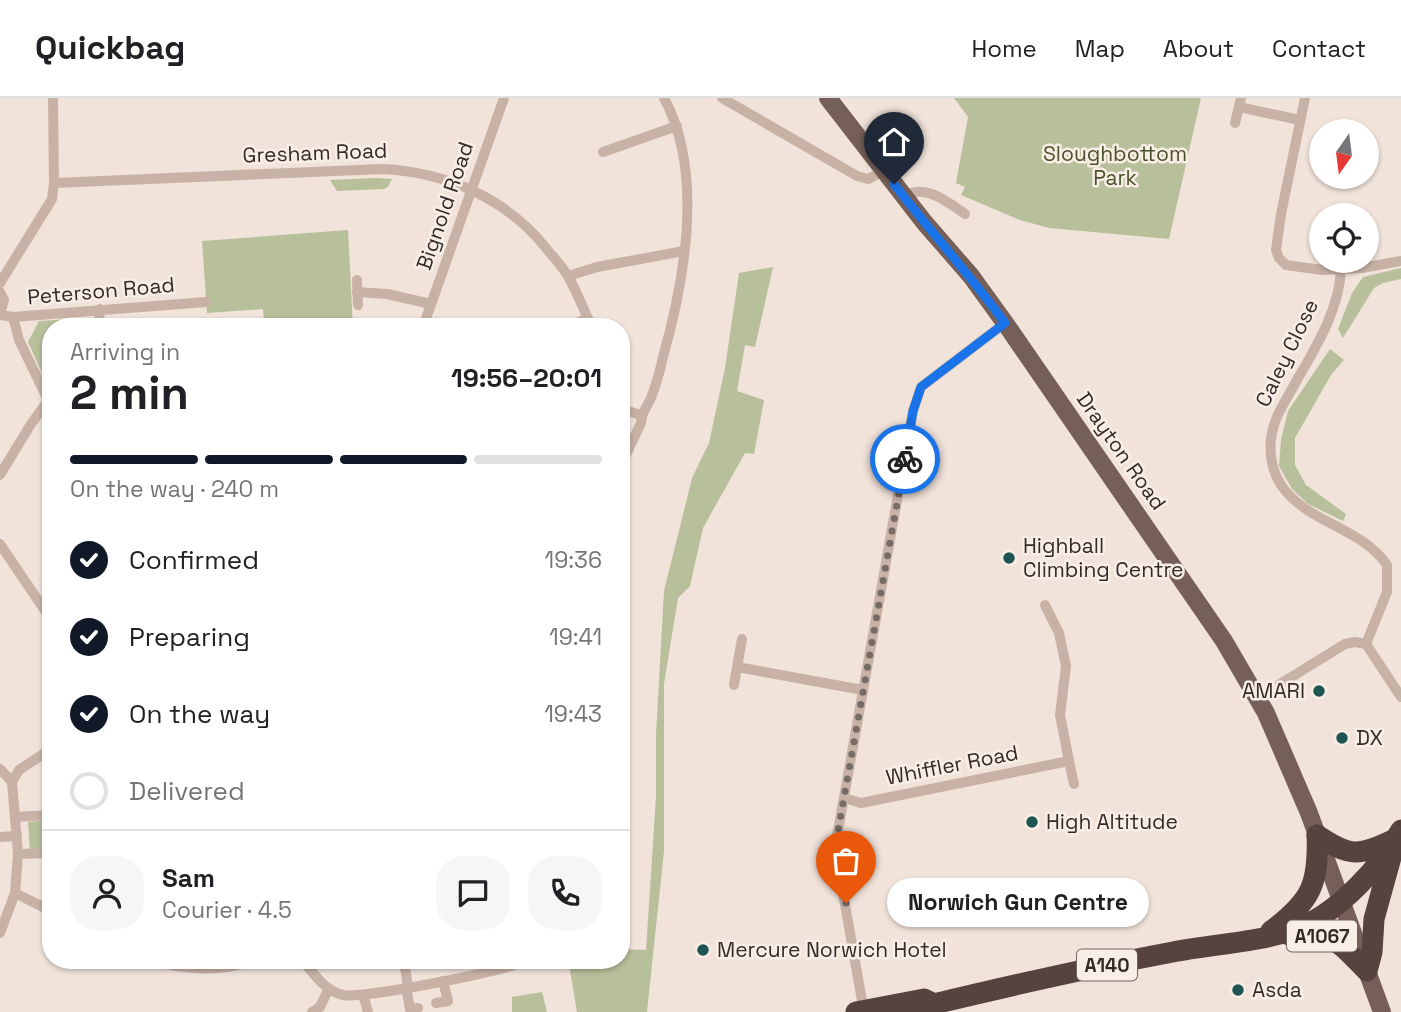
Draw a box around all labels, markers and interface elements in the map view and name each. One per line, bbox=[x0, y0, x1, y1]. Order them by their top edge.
text: Quickbag bbox=[35, 27, 185, 69]
text: Home bbox=[971, 33, 1037, 64]
text: Map bbox=[1075, 33, 1125, 64]
text: About bbox=[1163, 33, 1234, 64]
text: Contact bbox=[1272, 33, 1366, 64]
pin bbox=[864, 112, 924, 184]
north arrow bbox=[1309, 119, 1379, 189]
map controls bbox=[1309, 119, 1379, 273]
icon: home bbox=[875, 123, 913, 161]
street label: Gresham Road bbox=[242, 136, 388, 169]
street label: Bignold Road bbox=[410, 138, 479, 274]
park label: Sloughbottom Park bbox=[1043, 140, 1187, 191]
button: locate bbox=[1309, 203, 1379, 273]
street label: Peterson Road bbox=[26, 271, 176, 310]
street label: Caley Close bbox=[1249, 295, 1324, 411]
text: Arriving in bbox=[70, 337, 180, 367]
text: 19:56–20:01 bbox=[451, 361, 602, 395]
text: 2 min bbox=[70, 364, 189, 422]
street label: Drayton Road bbox=[1071, 386, 1172, 515]
courier bbox=[870, 424, 940, 494]
icon: bike bbox=[886, 440, 924, 478]
text: On the way · 240 m bbox=[70, 474, 279, 504]
place label: Highball Climbing Centre bbox=[1023, 532, 1183, 583]
icon: check bbox=[70, 541, 108, 579]
text: Confirmed bbox=[129, 543, 259, 577]
text: 19:36 bbox=[545, 545, 602, 575]
marker: Highball Climbing Centre bbox=[1001, 550, 1017, 566]
icon: check bbox=[70, 618, 108, 656]
text: Preparing bbox=[129, 620, 250, 654]
text: 19:41 bbox=[549, 622, 602, 652]
place label: AMARI bbox=[1242, 677, 1305, 704]
marker: AMARI bbox=[1311, 683, 1327, 699]
icon: check bbox=[70, 695, 108, 733]
text: On the way bbox=[129, 697, 270, 731]
text: 19:43 bbox=[544, 699, 602, 729]
place label: DX bbox=[1356, 724, 1383, 751]
marker: DX bbox=[1334, 730, 1350, 746]
street label: Whiffler Road bbox=[883, 738, 1020, 791]
text: Delivered bbox=[129, 774, 245, 808]
place label: High Altitude bbox=[1046, 808, 1178, 835]
marker: High Altitude bbox=[1024, 814, 1040, 830]
pin bbox=[816, 831, 876, 903]
icon: bag bbox=[827, 842, 865, 880]
button: person bbox=[70, 856, 144, 930]
button: chat bbox=[436, 856, 510, 930]
button: phone bbox=[528, 856, 602, 930]
text: Sam bbox=[162, 861, 215, 895]
callout: Norwich Gun Centre bbox=[888, 878, 1150, 928]
text: Norwich Gun Centre bbox=[908, 887, 1128, 917]
text: Courier · 4.5 bbox=[162, 895, 292, 925]
road number: A1067 bbox=[1287, 920, 1357, 951]
place label: Mercure Norwich Hotel bbox=[717, 936, 947, 963]
marker: Mercure Norwich Hotel bbox=[695, 942, 711, 958]
road number: A140 bbox=[1077, 950, 1137, 980]
place label: Asda bbox=[1252, 976, 1302, 1003]
marker: Asda bbox=[1230, 982, 1246, 998]

